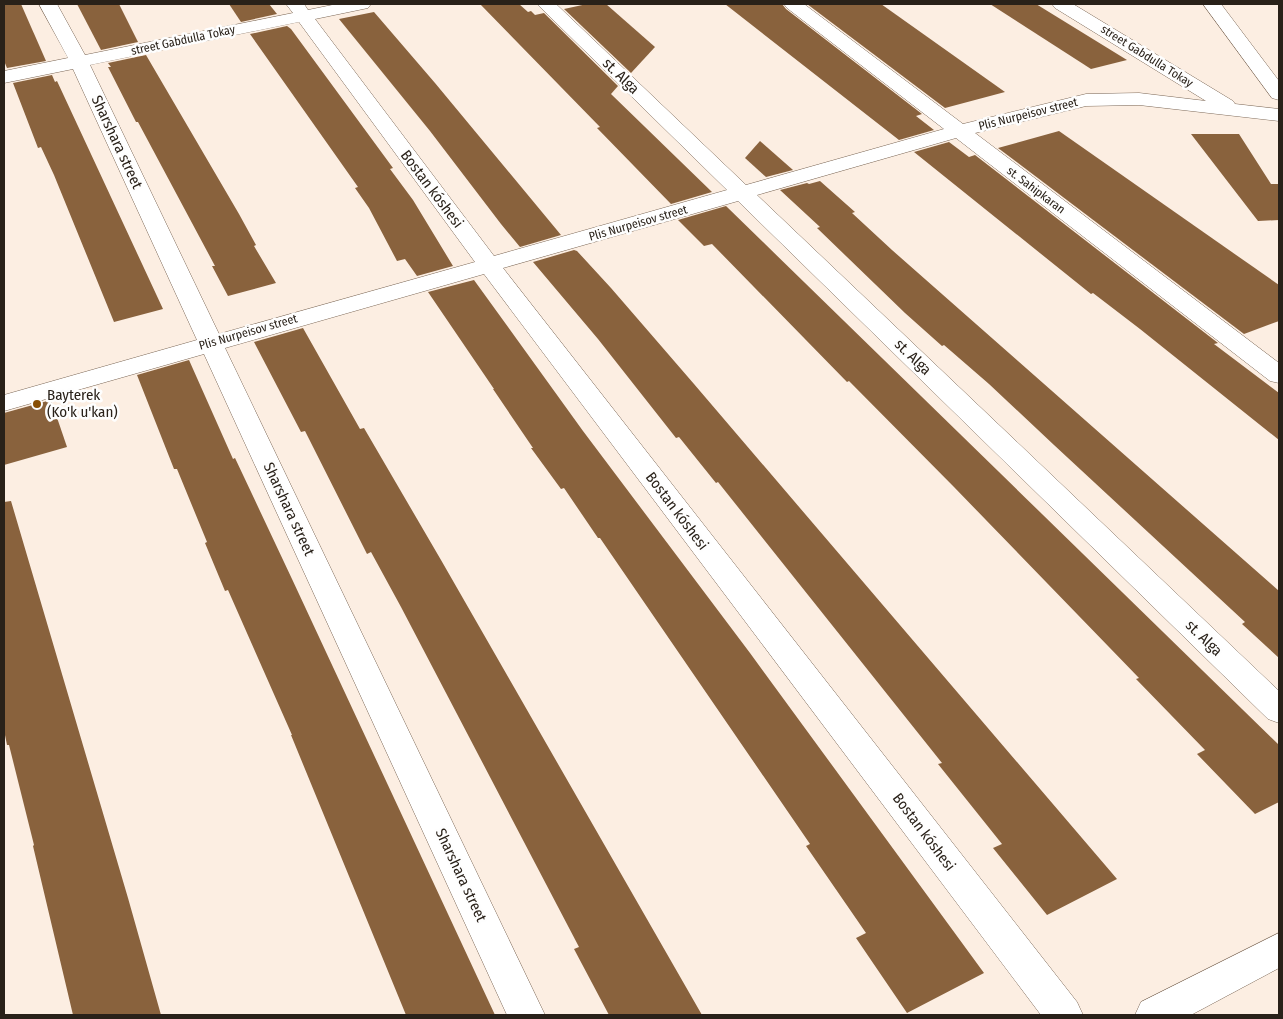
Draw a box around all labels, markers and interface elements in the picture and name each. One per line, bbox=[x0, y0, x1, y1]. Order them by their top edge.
street label: street Gabdulla Tokay bbox=[130, 22, 237, 58]
street label: street Gabdulla Tokay bbox=[1098, 22, 1196, 90]
street label: st. Alga bbox=[599, 54, 643, 98]
street label: Sharshara street bbox=[88, 92, 147, 192]
street label: Plis Nurpeisov street bbox=[977, 95, 1079, 133]
street label: Bostan kóshesi bbox=[397, 147, 467, 231]
street label: st. Sahipkaran bbox=[1004, 164, 1068, 216]
street label: Plis Nurpeisov street bbox=[587, 202, 689, 244]
street label: Plis Nurpeisov street bbox=[197, 311, 299, 353]
street label: st. Alga bbox=[891, 335, 935, 379]
place label: Bayterek (Ko'k u'kan) bbox=[47, 386, 118, 421]
marker: Bayterek (Ko'k u'kan) bbox=[31, 398, 43, 410]
street label: Sharshara street bbox=[260, 459, 319, 559]
street label: Bostan kóshesi bbox=[642, 469, 712, 553]
street label: st. Alga bbox=[1182, 616, 1226, 660]
street label: Bostan kóshesi bbox=[889, 790, 959, 874]
street label: Sharshara street bbox=[432, 825, 491, 925]

